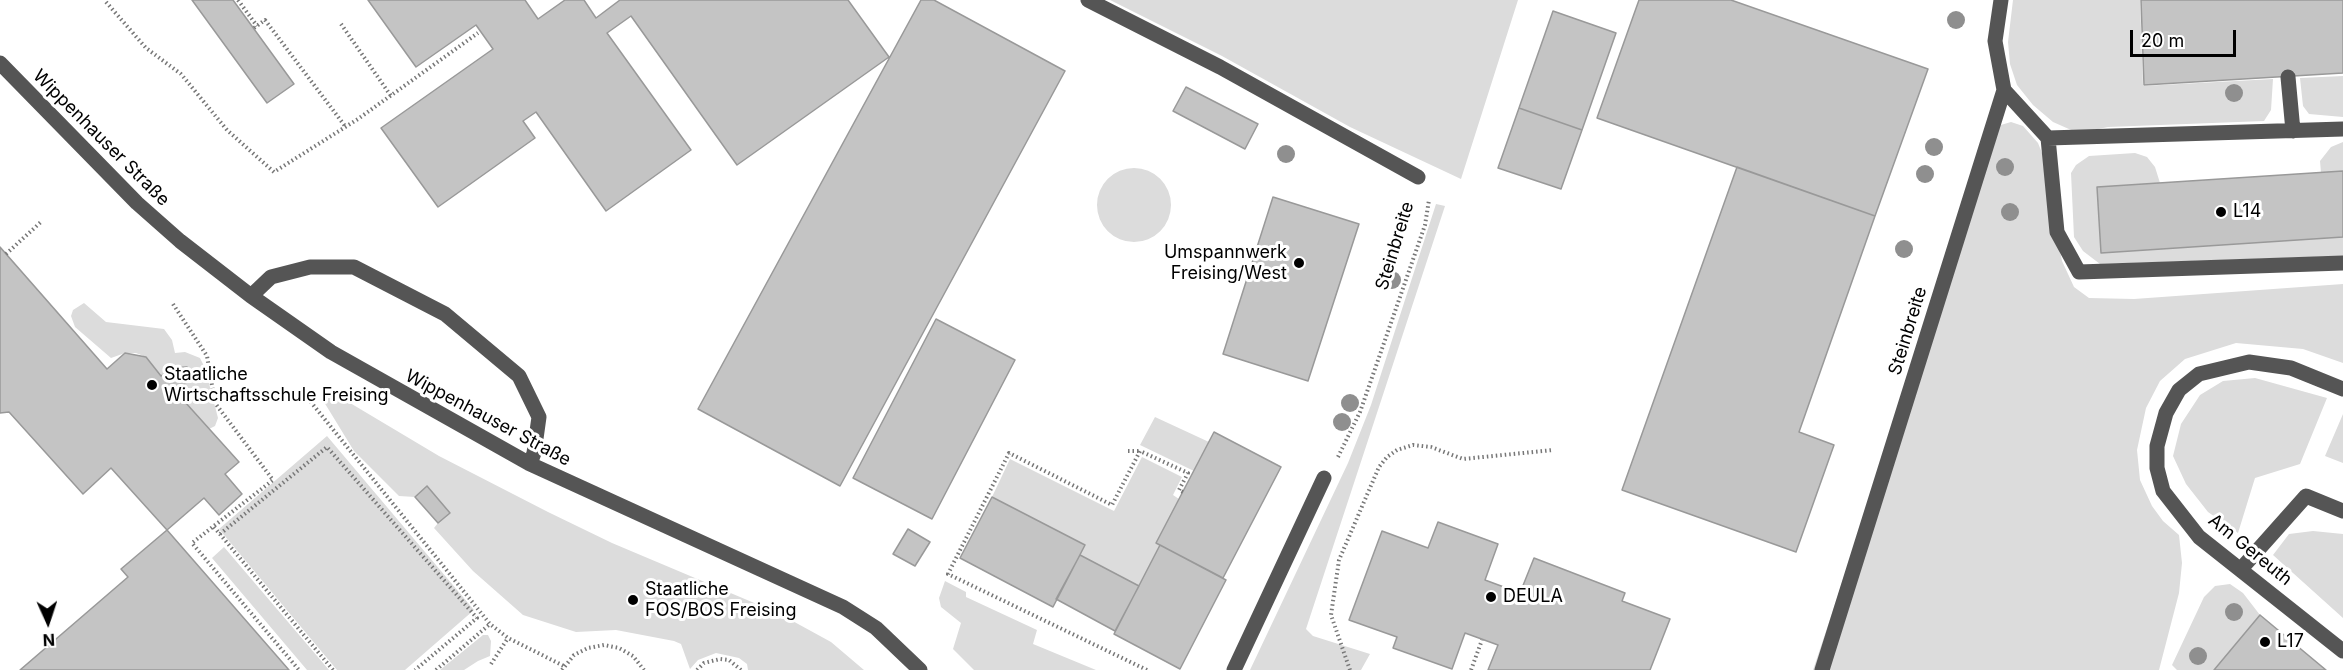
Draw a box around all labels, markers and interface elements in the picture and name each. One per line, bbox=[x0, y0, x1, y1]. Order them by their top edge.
scale bar bbox=[2133, 18, 2240, 56]
text: 20 m bbox=[2141, 30, 2184, 51]
street label: Wippenhauser Straße bbox=[28, 65, 174, 211]
street label: Steinbreite bbox=[1371, 199, 1419, 293]
place label: L14 bbox=[2233, 201, 2261, 223]
marker: L14 bbox=[2214, 205, 2228, 219]
place label: Umspannwerk Freising/West bbox=[1164, 242, 1287, 284]
marker: Umspannwerk Freising/West bbox=[1292, 256, 1306, 270]
street label: Steinbreite bbox=[1884, 284, 1932, 378]
place label: Staatliche Wirtschaftsschule Freising bbox=[164, 364, 389, 406]
street label: Wippenhauser Straße bbox=[402, 365, 574, 471]
marker: Staatliche Wirtschaftsschule Freising bbox=[145, 378, 159, 392]
street label: Am Gereuth bbox=[2204, 510, 2296, 590]
place label: Staatliche FOS/BOS Freising bbox=[645, 579, 797, 622]
place label: DEULA bbox=[1503, 586, 1563, 608]
marker: DEULA bbox=[1484, 590, 1498, 604]
north arrow bbox=[18, 592, 78, 652]
marker: Staatliche FOS/BOS Freising bbox=[626, 593, 640, 607]
text: N bbox=[42, 630, 56, 650]
place label: L17 bbox=[2277, 631, 2304, 653]
marker: L17 bbox=[2258, 635, 2272, 649]

